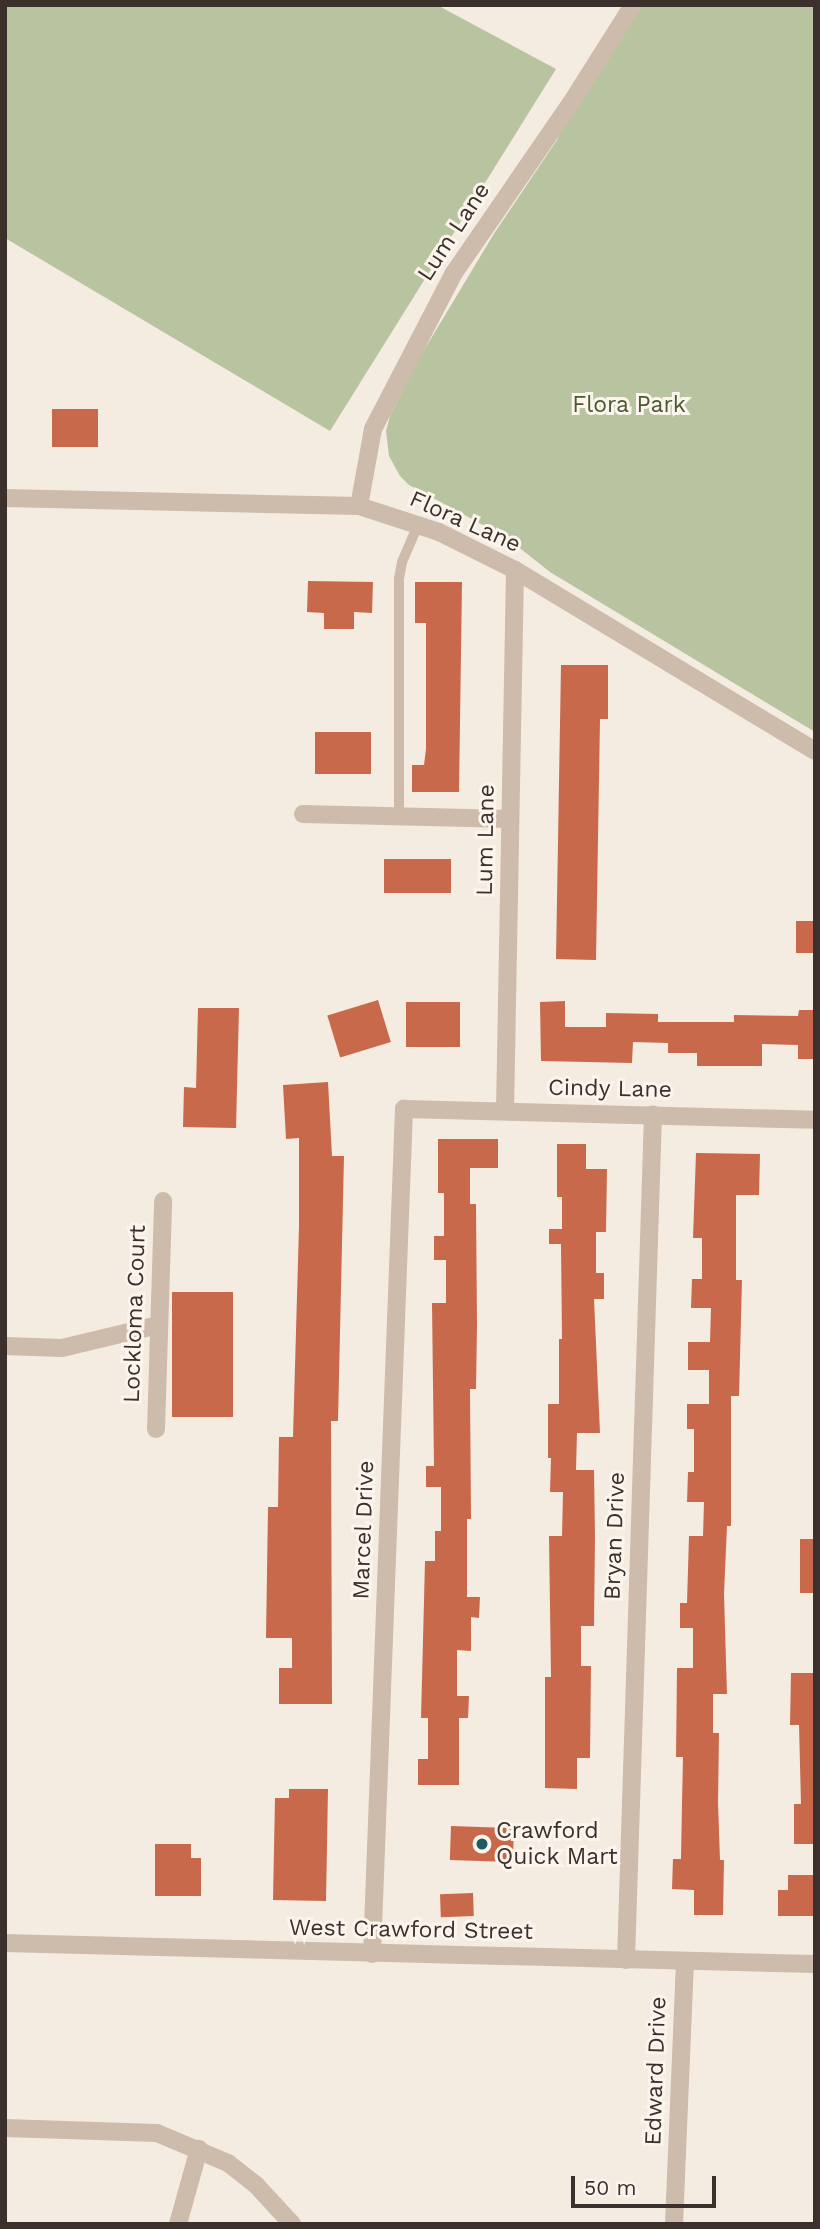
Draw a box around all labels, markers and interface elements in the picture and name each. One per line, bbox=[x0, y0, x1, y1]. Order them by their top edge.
street label: Lum Lane bbox=[412, 178, 496, 286]
park label: Flora Park bbox=[572, 391, 686, 419]
street label: Flora Lane bbox=[405, 485, 525, 559]
street label: Lum Lane bbox=[471, 784, 501, 896]
street label: Cindy Lane bbox=[547, 1074, 673, 1104]
street label: Lockloma Court bbox=[118, 1224, 152, 1404]
street label: Marcel Drive bbox=[348, 1460, 380, 1600]
street label: Bryan Drive bbox=[599, 1471, 631, 1601]
place label: Crawford Quick Mart bbox=[496, 1817, 618, 1871]
marker: Crawford Quick Mart bbox=[474, 1836, 490, 1852]
street label: West Crawford Street bbox=[289, 1914, 533, 1946]
street label: Edward Drive bbox=[640, 1996, 672, 2146]
scale bar bbox=[575, 2162, 720, 2206]
text: 50 m bbox=[584, 2175, 636, 2200]

